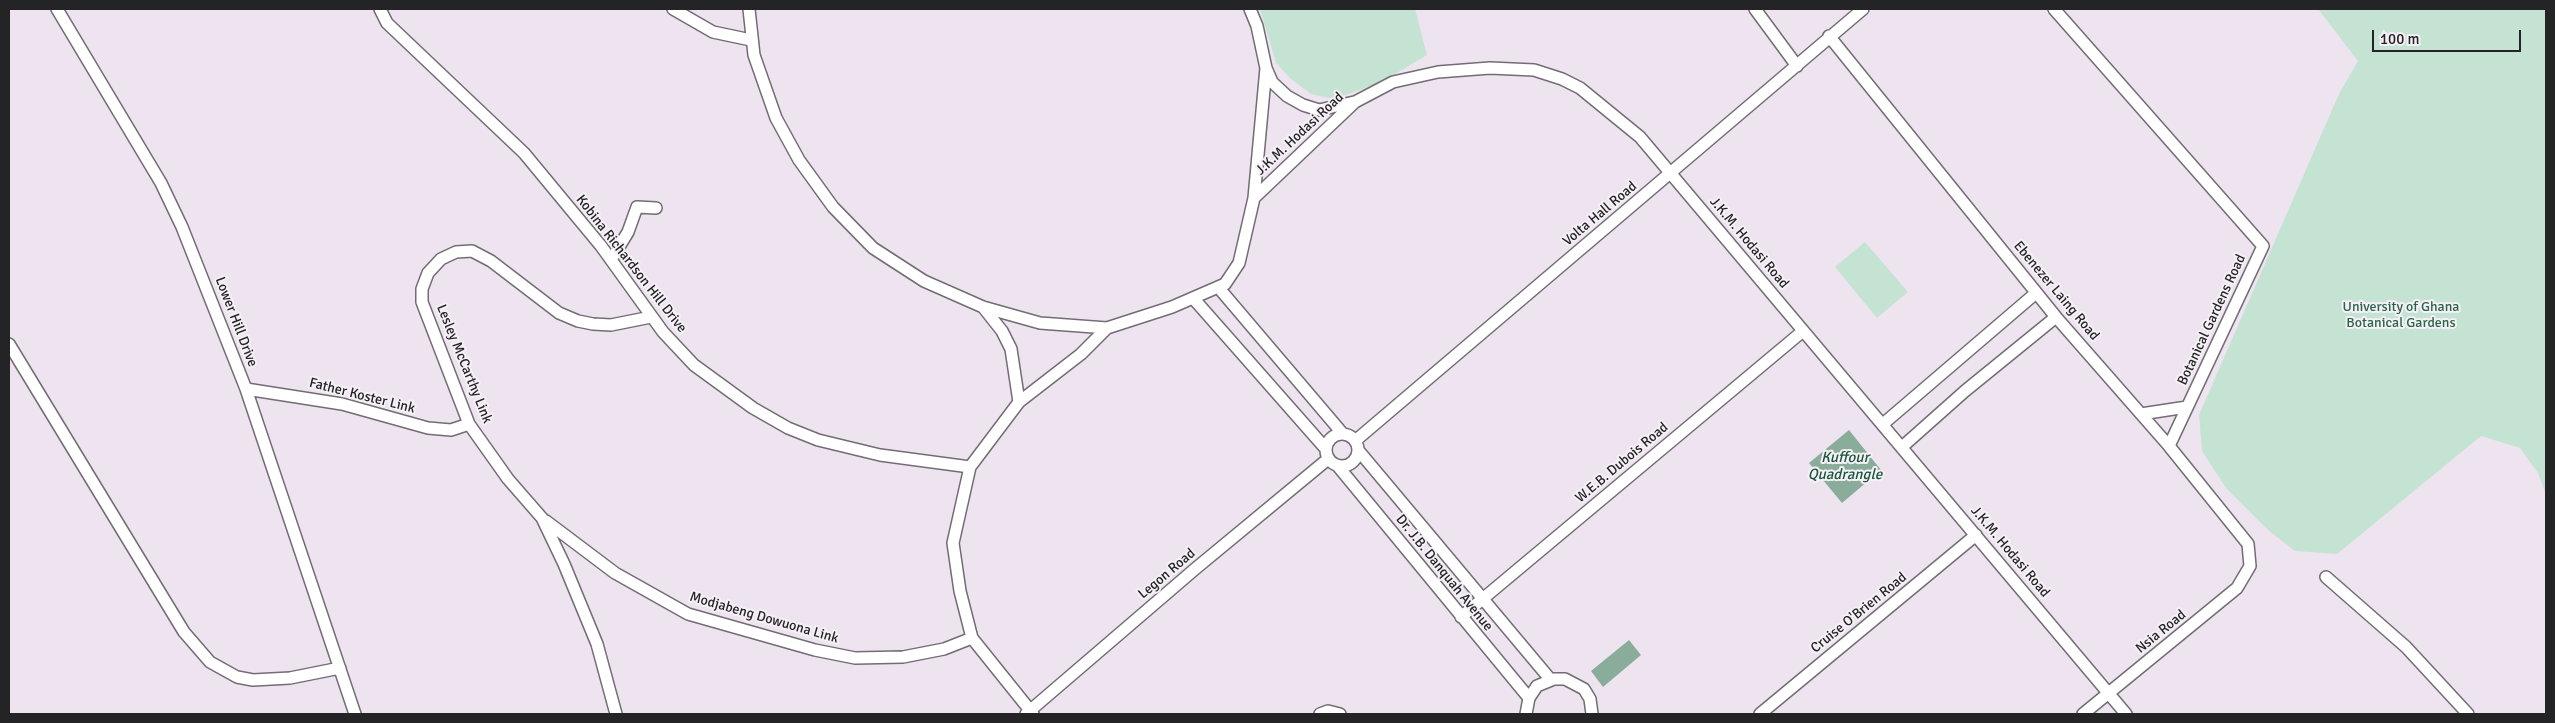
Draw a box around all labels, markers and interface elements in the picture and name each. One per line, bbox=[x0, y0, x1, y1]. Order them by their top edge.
scale bar bbox=[2375, 20, 2524, 52]
text: 100 m bbox=[2380, 30, 2420, 48]
street label: J.K.M. Hodasi Road bbox=[1253, 89, 1347, 179]
street label: Volta Hall Road bbox=[1560, 178, 1640, 250]
street label: Kobina Richardson Hill Drive bbox=[572, 192, 690, 336]
street label: J.K.M. Hodasi Road bbox=[1706, 194, 1792, 292]
street label: Ebenezer Laing Road bbox=[2010, 238, 2102, 344]
street label: Botanical Gardens Road bbox=[2174, 252, 2250, 388]
street label: Lower Hill Drive bbox=[211, 275, 261, 369]
park label: University of Ghana Botanical Gardens bbox=[2343, 299, 2459, 332]
street label: Lesley McCarthy Link bbox=[432, 302, 496, 426]
street label: Father Koster Link bbox=[307, 375, 417, 417]
street label: W.E.B. Dubois Road bbox=[1572, 419, 1672, 507]
water label: Kuffour Quadrangle bbox=[1808, 449, 1882, 484]
street label: J.K.M. Hodasi Road bbox=[1967, 503, 2053, 601]
street label: Dr. J.B. Danquah Avenue bbox=[1392, 511, 1496, 635]
street label: Legon Road bbox=[1135, 545, 1199, 603]
street label: Cruise O'Brien Road bbox=[1808, 569, 1910, 657]
street label: Modjabeng Dowuona Link bbox=[688, 589, 840, 647]
street label: Nsia Road bbox=[2133, 607, 2189, 657]

